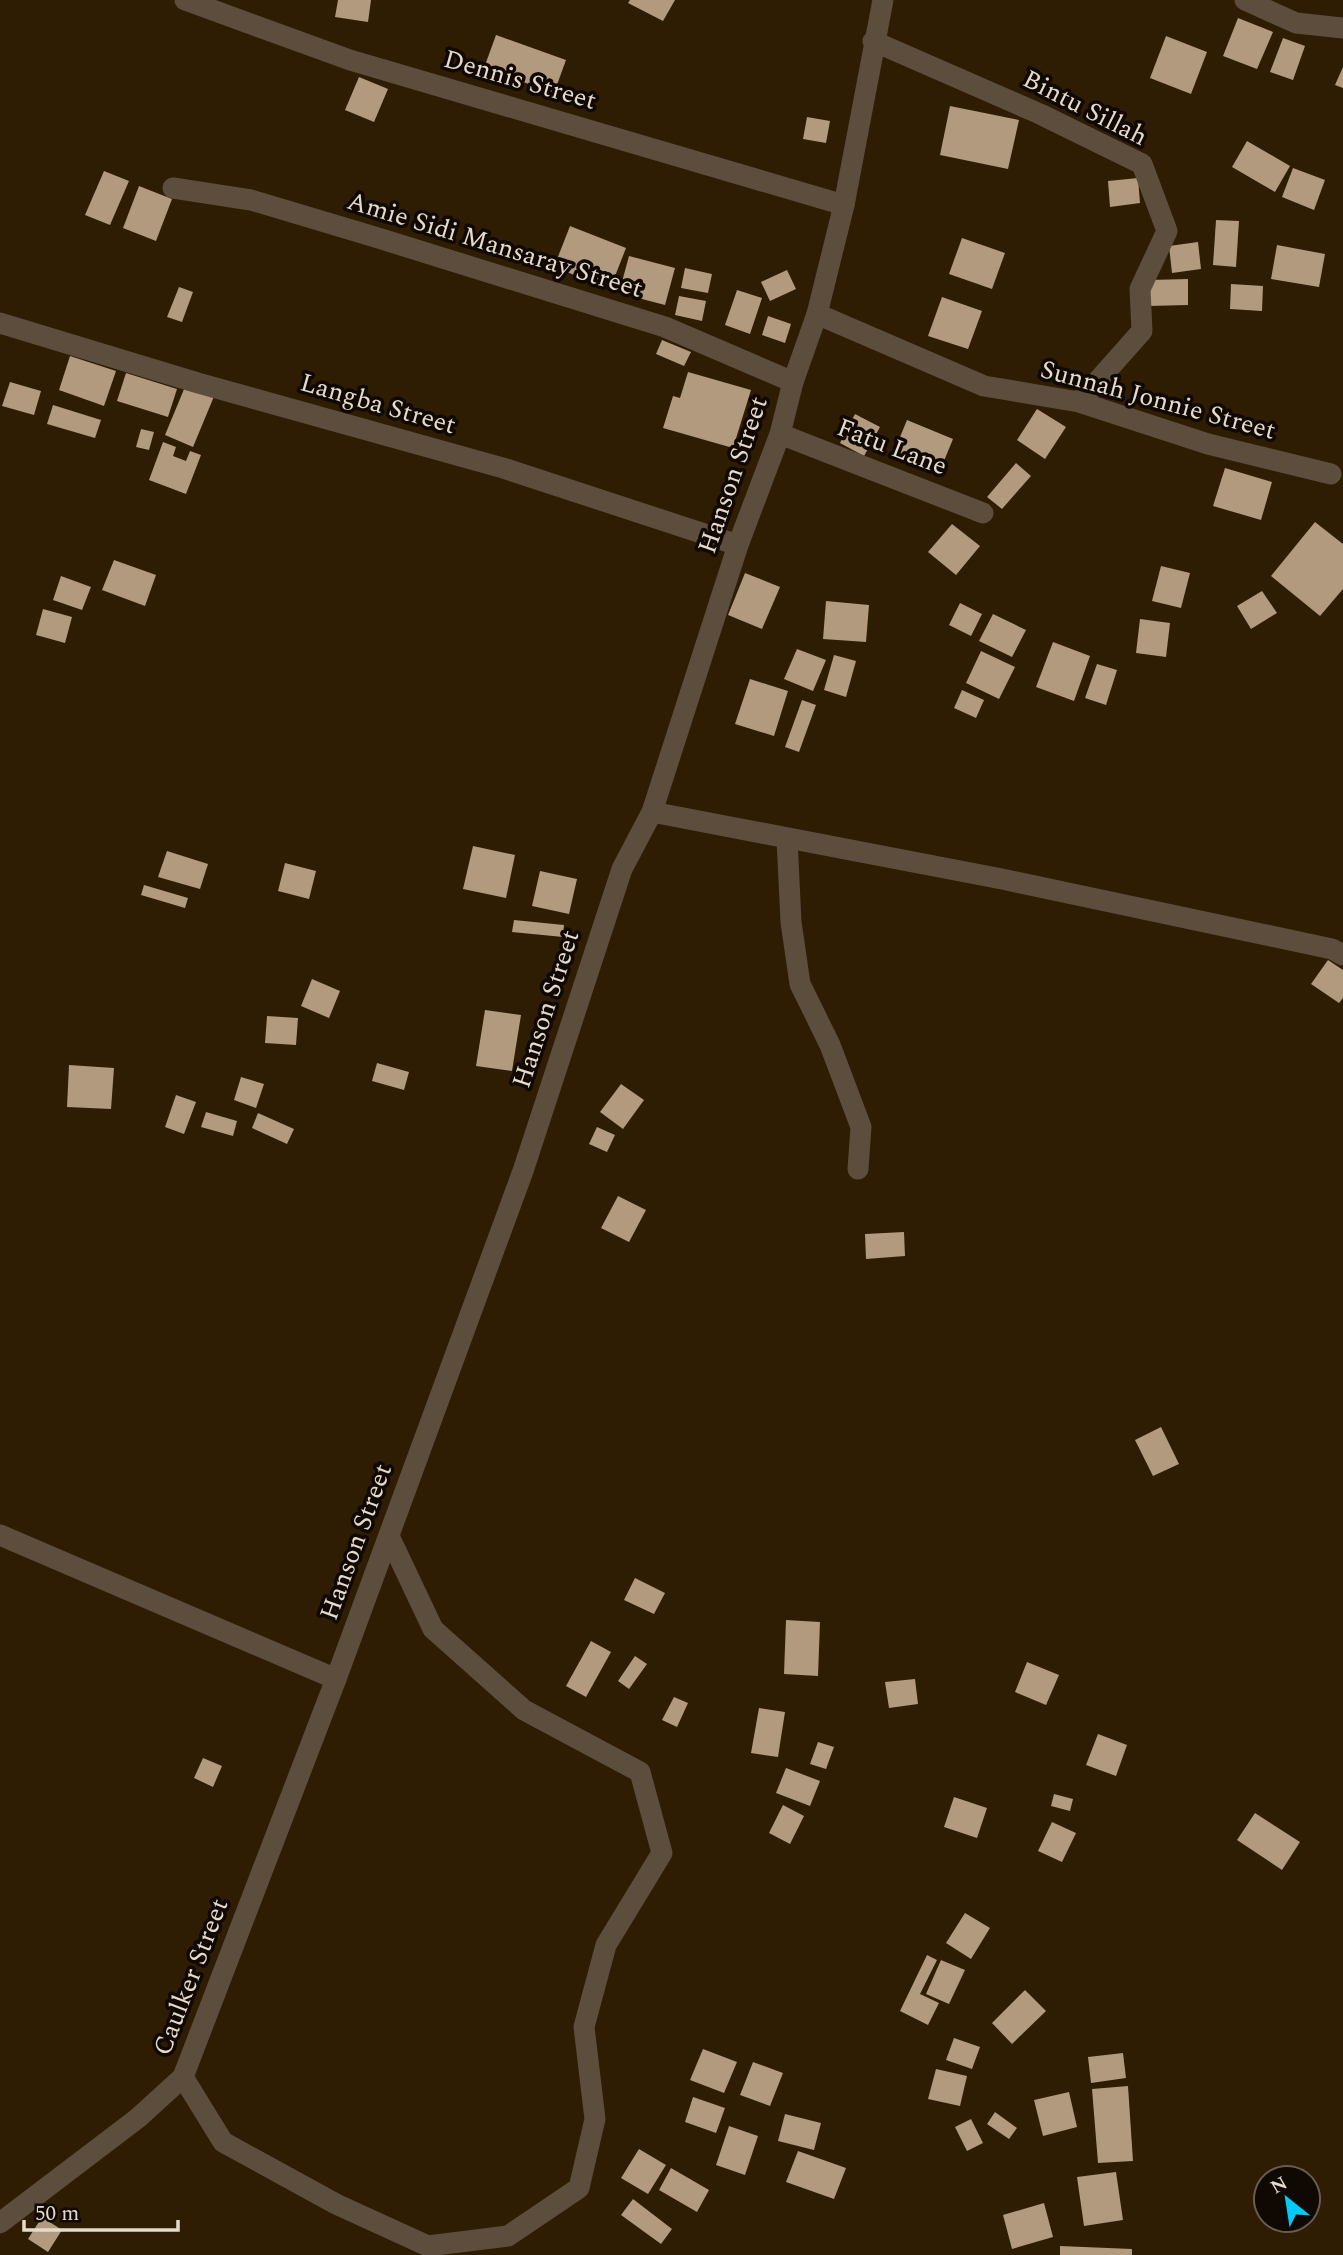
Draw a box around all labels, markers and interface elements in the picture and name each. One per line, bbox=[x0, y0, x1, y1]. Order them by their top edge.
street label: Dennis Street bbox=[439, 39, 601, 121]
street label: Bintu Sillah bbox=[1015, 59, 1155, 157]
street label: Amie Sidi Mansaray Street bbox=[342, 181, 648, 309]
street label: Sunnah Jonnie Street bbox=[1036, 349, 1280, 451]
street label: Langba Street bbox=[295, 363, 461, 445]
street label: Hanson Street bbox=[687, 391, 779, 559]
street label: Fatu Lane bbox=[831, 408, 953, 486]
street label: Hanson Street bbox=[502, 925, 590, 1093]
street label: Hanson Street bbox=[309, 1458, 403, 1626]
street label: Caulker Street bbox=[143, 1893, 239, 2061]
north arrow bbox=[1252, 2164, 1322, 2234]
text: N bbox=[1265, 2169, 1293, 2202]
scale bar bbox=[24, 2188, 178, 2232]
text: 50 m bbox=[35, 2198, 79, 2230]

